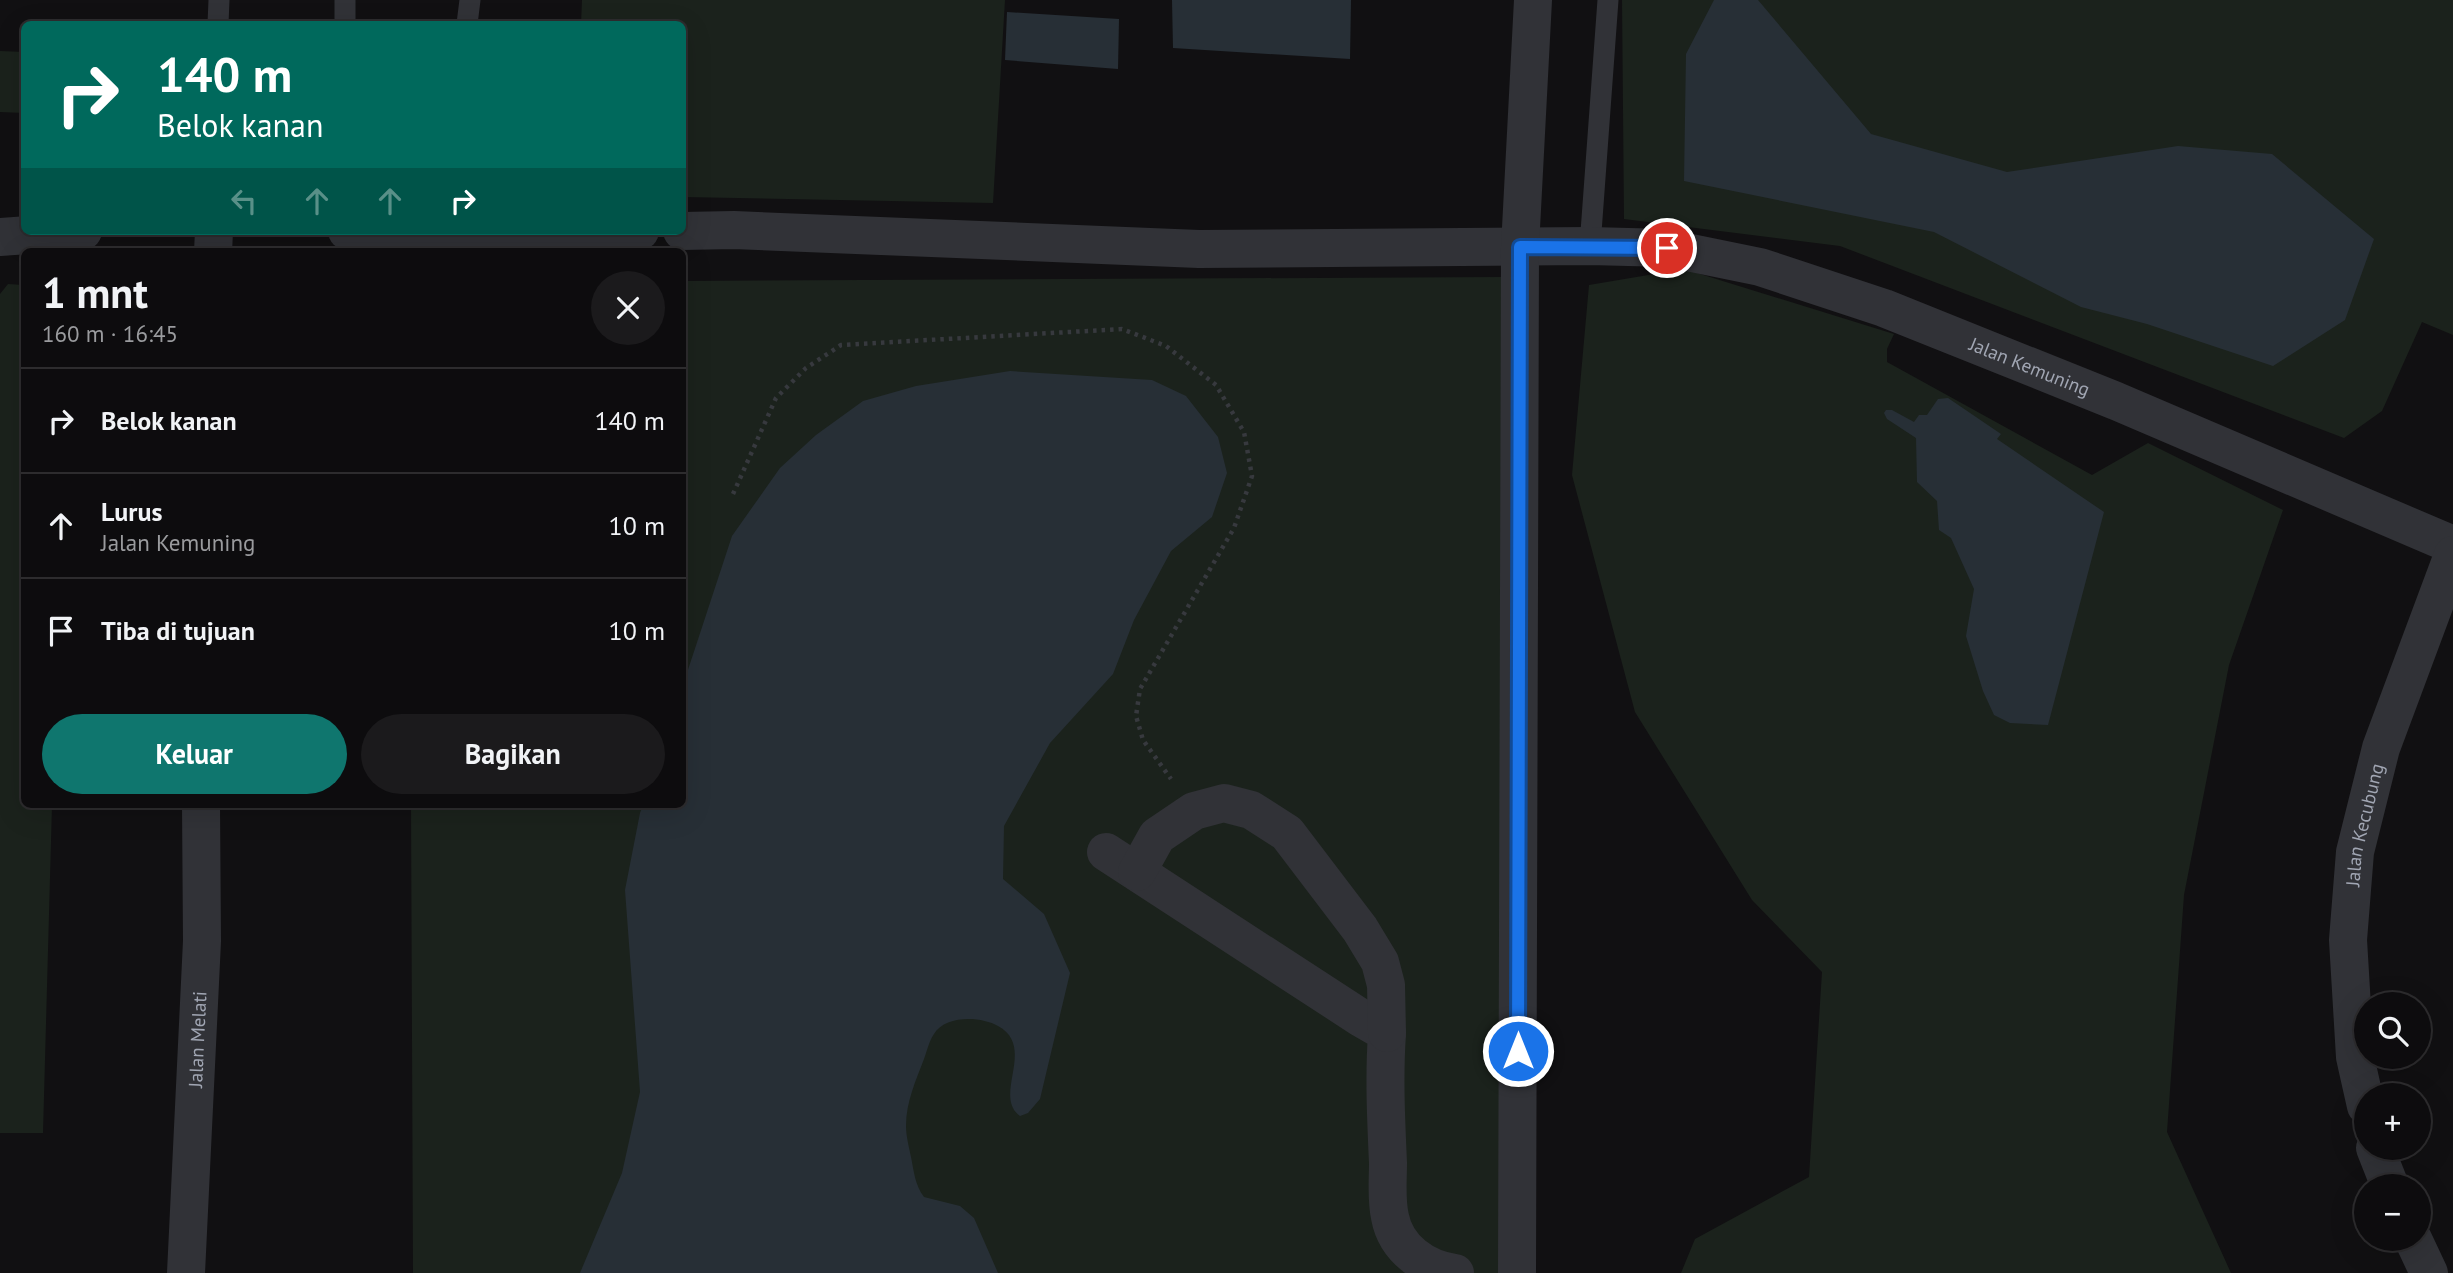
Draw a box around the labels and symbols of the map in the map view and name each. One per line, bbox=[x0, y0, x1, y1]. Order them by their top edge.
pin bbox=[1637, 218, 1697, 278]
street label: Jalan Kemuning bbox=[1965, 331, 2093, 401]
street label: Jalan Kecubung bbox=[2340, 761, 2389, 888]
street label: Jalan Melati bbox=[183, 990, 212, 1089]
position arrow bbox=[1481, 1014, 1555, 1088]

